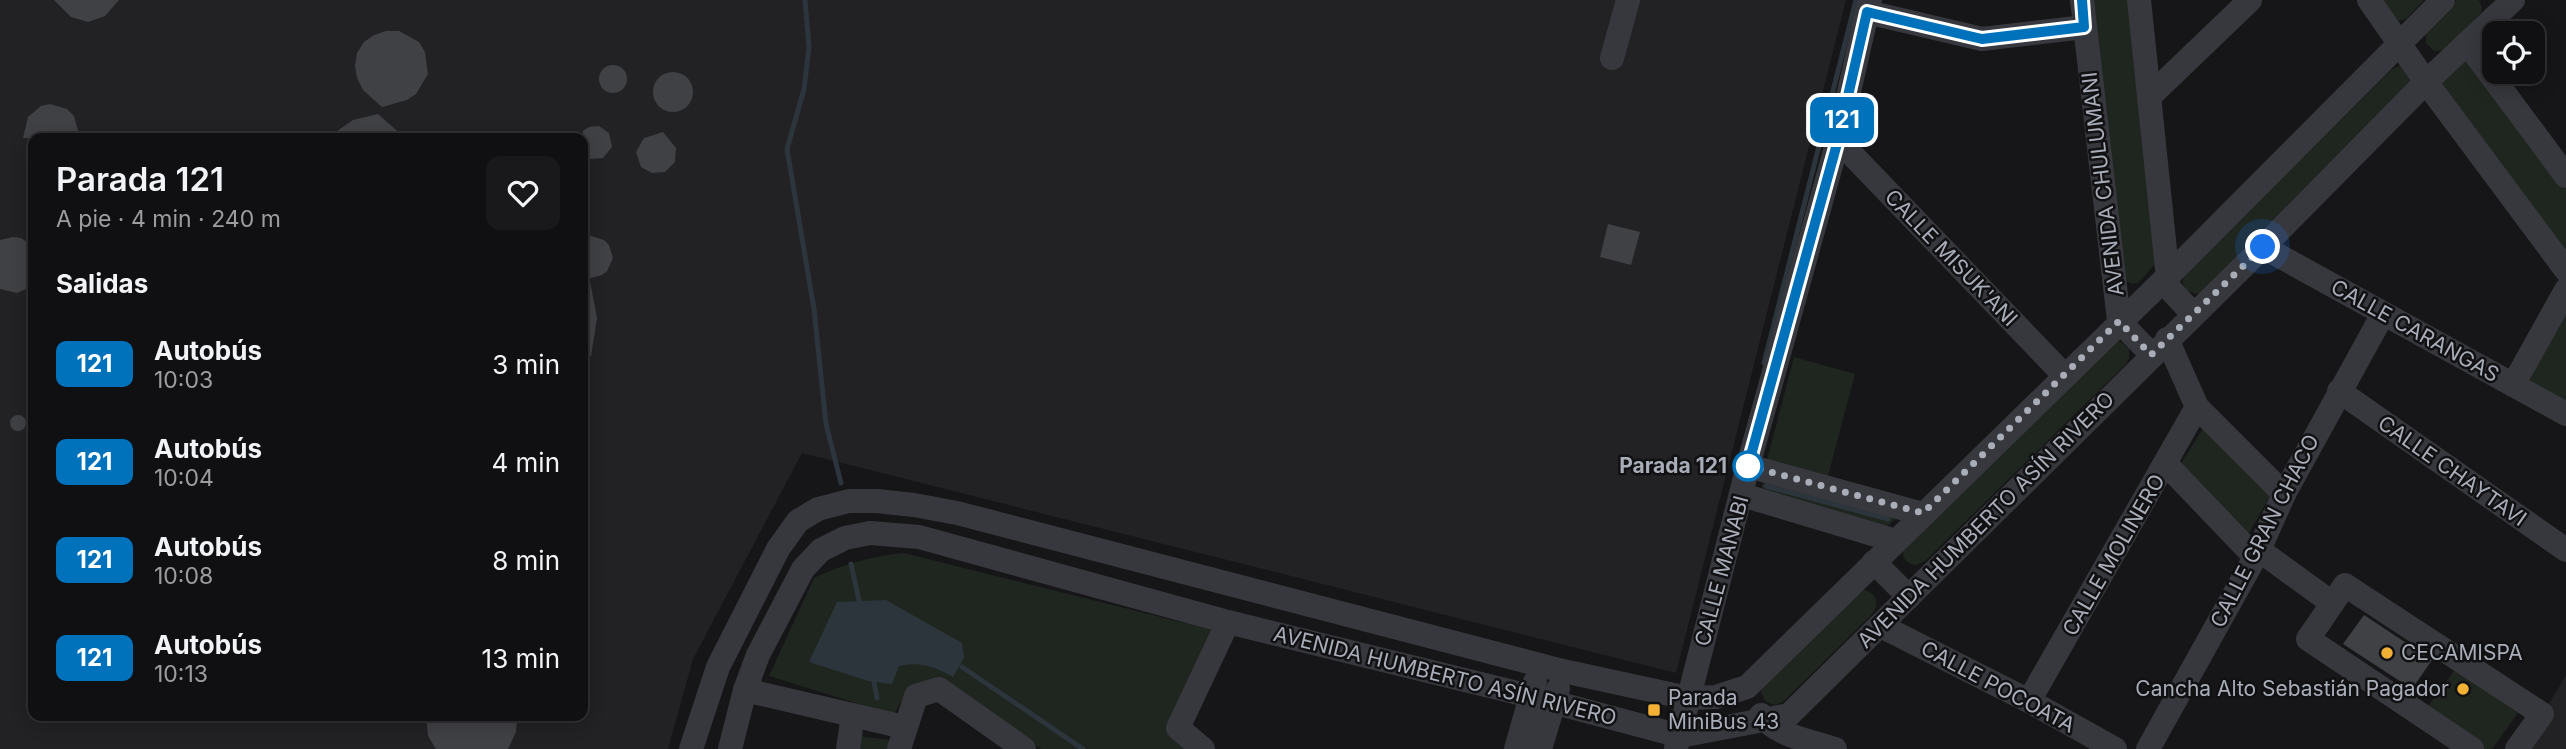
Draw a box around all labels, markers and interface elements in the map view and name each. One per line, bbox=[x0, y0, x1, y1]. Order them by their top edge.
map controls bbox=[2482, 21, 2545, 84]
button: locate bbox=[2482, 21, 2545, 84]
street label: AVENIDA CHULUMANI bbox=[2076, 71, 2129, 297]
line badge: 121 bbox=[1802, 97, 1882, 143]
text: 121 bbox=[1824, 105, 1860, 134]
button: heart bbox=[486, 156, 560, 230]
text: Parada 121 bbox=[56, 159, 224, 199]
street label: CALLE MISUK'ANI bbox=[1880, 184, 2023, 331]
text: A pie · 4 min · 240 m bbox=[56, 205, 281, 233]
your location bbox=[2245, 229, 2280, 264]
text: Salidas bbox=[56, 268, 148, 299]
street label: CALLE CARANGAS bbox=[2327, 274, 2504, 387]
text: Autobús bbox=[154, 335, 262, 366]
text: 121 bbox=[77, 349, 112, 378]
text: 3 min bbox=[492, 349, 560, 380]
text: 10:03 bbox=[154, 366, 213, 394]
street label: AVENIDA HUMBERTO ASÍN RIVERO bbox=[1851, 385, 2119, 653]
street label: CALLE CHAYTAVI bbox=[2373, 410, 2531, 531]
street label: CALLE GRAN CHACO bbox=[2205, 430, 2324, 631]
text: Autobús bbox=[154, 433, 262, 464]
text: 121 bbox=[77, 447, 112, 476]
text: 4 min bbox=[491, 447, 560, 478]
marker: Parada 121 bbox=[1733, 451, 1763, 481]
place label: Parada 121 bbox=[1619, 453, 1727, 478]
text: 10:04 bbox=[154, 464, 214, 492]
street label: CALLE MOLINERO bbox=[2057, 470, 2170, 640]
street label: CALLE MANABI bbox=[1689, 493, 1754, 649]
text: Autobús bbox=[154, 531, 262, 562]
text: 121 bbox=[77, 545, 112, 574]
text: 8 min bbox=[492, 545, 560, 576]
text: 10:08 bbox=[154, 562, 213, 590]
street label: AVENIDA HUMBERTO ASÍN RIVERO bbox=[1271, 620, 1619, 730]
text: Autobús bbox=[154, 629, 262, 660]
street label: CALLE POCOATA bbox=[1917, 635, 2080, 738]
place label: CECAMISPA bbox=[2401, 640, 2523, 665]
text: 121 bbox=[77, 643, 112, 672]
text: 13 min bbox=[482, 643, 560, 674]
marker: CECAMISPA bbox=[2379, 645, 2395, 661]
text: 10:13 bbox=[154, 660, 208, 688]
place label: Cancha Alto Sebastián Pagador bbox=[2135, 676, 2449, 701]
marker: Cancha Alto Sebastián Pagador bbox=[2455, 681, 2471, 697]
place label: Parada MiniBus 43 bbox=[1668, 685, 1779, 734]
marker: Parada MiniBus 43 bbox=[1646, 702, 1662, 718]

